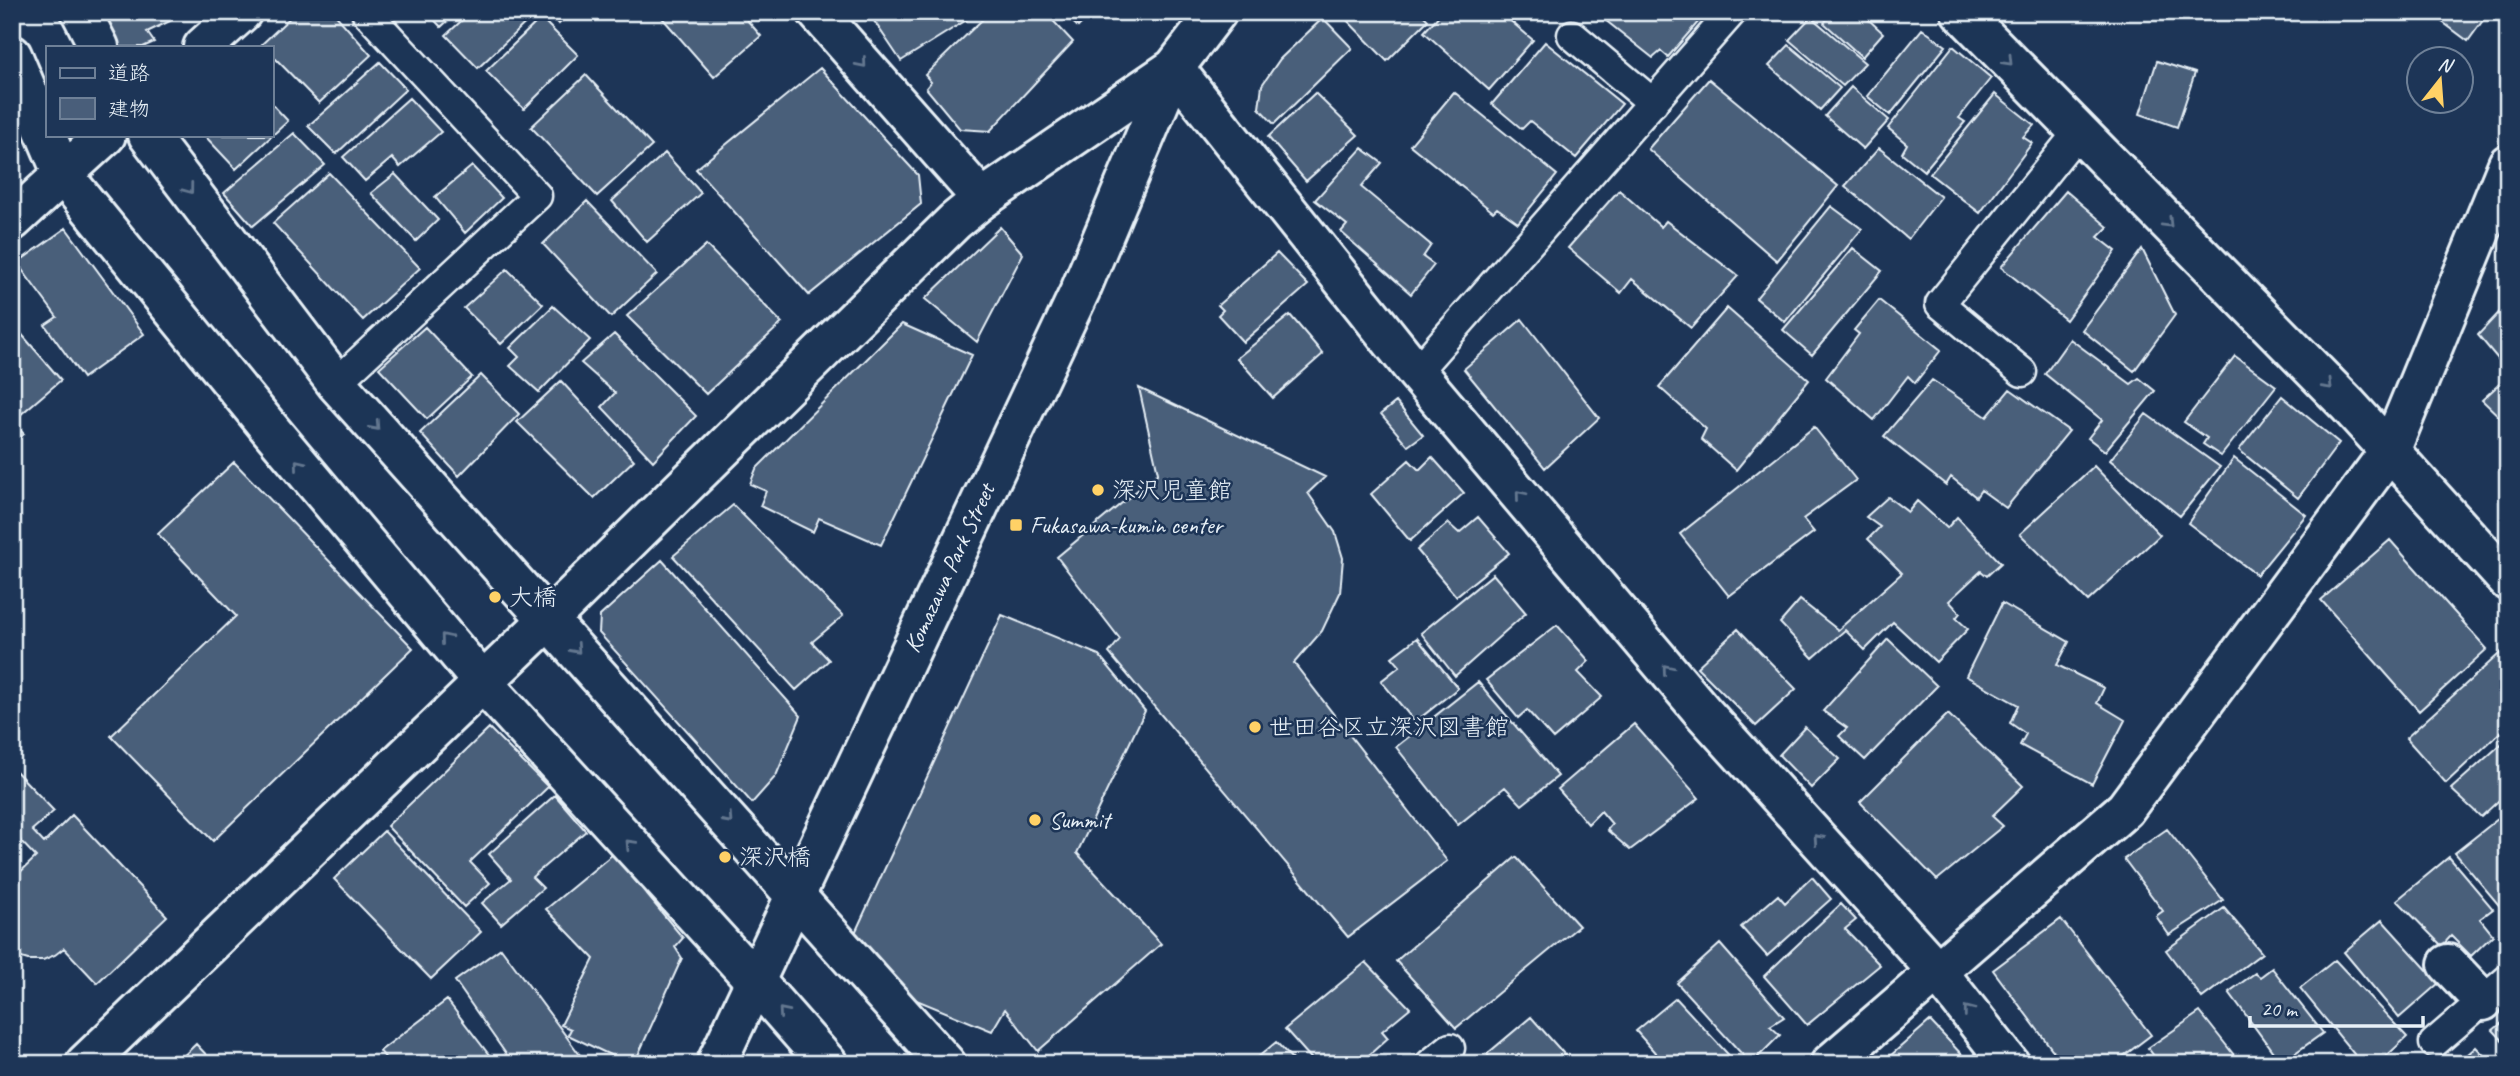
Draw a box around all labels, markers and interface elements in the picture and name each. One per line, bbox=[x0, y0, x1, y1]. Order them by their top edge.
legend bbox=[46, 46, 273, 136]
north arrow bbox=[2404, 46, 2474, 116]
text: N bbox=[2436, 52, 2457, 79]
one-way arrow bbox=[2000, 53, 2013, 66]
one-way arrow bbox=[854, 55, 867, 68]
text: 道路 bbox=[108, 60, 150, 86]
text: 建物 bbox=[108, 96, 150, 122]
one-way arrow bbox=[180, 181, 193, 194]
one-way arrow bbox=[2160, 215, 2173, 228]
one-way arrow bbox=[2320, 377, 2332, 389]
one-way arrow bbox=[367, 418, 379, 431]
one-way arrow bbox=[295, 459, 307, 472]
place label: 深沢児童館 bbox=[1112, 475, 1232, 505]
street label: Komazawa Park Street bbox=[897, 477, 1002, 657]
marker: 深沢児童館 bbox=[1090, 482, 1106, 498]
one-way arrow bbox=[1516, 491, 1528, 504]
place label: Fukasawa-kumin center bbox=[1030, 510, 1224, 540]
marker: Fukasawa-kumin center bbox=[1008, 517, 1024, 533]
place label: 大橋 bbox=[509, 582, 557, 612]
marker: 大橋 bbox=[487, 589, 503, 605]
one-way arrow bbox=[441, 634, 453, 647]
one-way arrow bbox=[568, 641, 581, 654]
one-way arrow bbox=[1663, 664, 1675, 677]
place label: 世田谷区立深沢図書館 bbox=[1269, 712, 1509, 742]
marker: 世田谷区立深沢図書館 bbox=[1247, 719, 1263, 735]
place label: Summit bbox=[1049, 805, 1113, 835]
one-way arrow bbox=[720, 810, 732, 823]
marker: Summit bbox=[1027, 812, 1043, 828]
one-way arrow bbox=[1814, 834, 1826, 847]
one-way arrow bbox=[626, 839, 638, 852]
place label: 深沢橋 bbox=[739, 842, 811, 872]
marker: 深沢橋 bbox=[717, 849, 733, 865]
scale bar bbox=[2250, 985, 2424, 1029]
text: 20 m bbox=[2261, 996, 2299, 1022]
one-way arrow bbox=[1963, 1005, 1976, 1018]
one-way arrow bbox=[779, 1008, 791, 1021]

